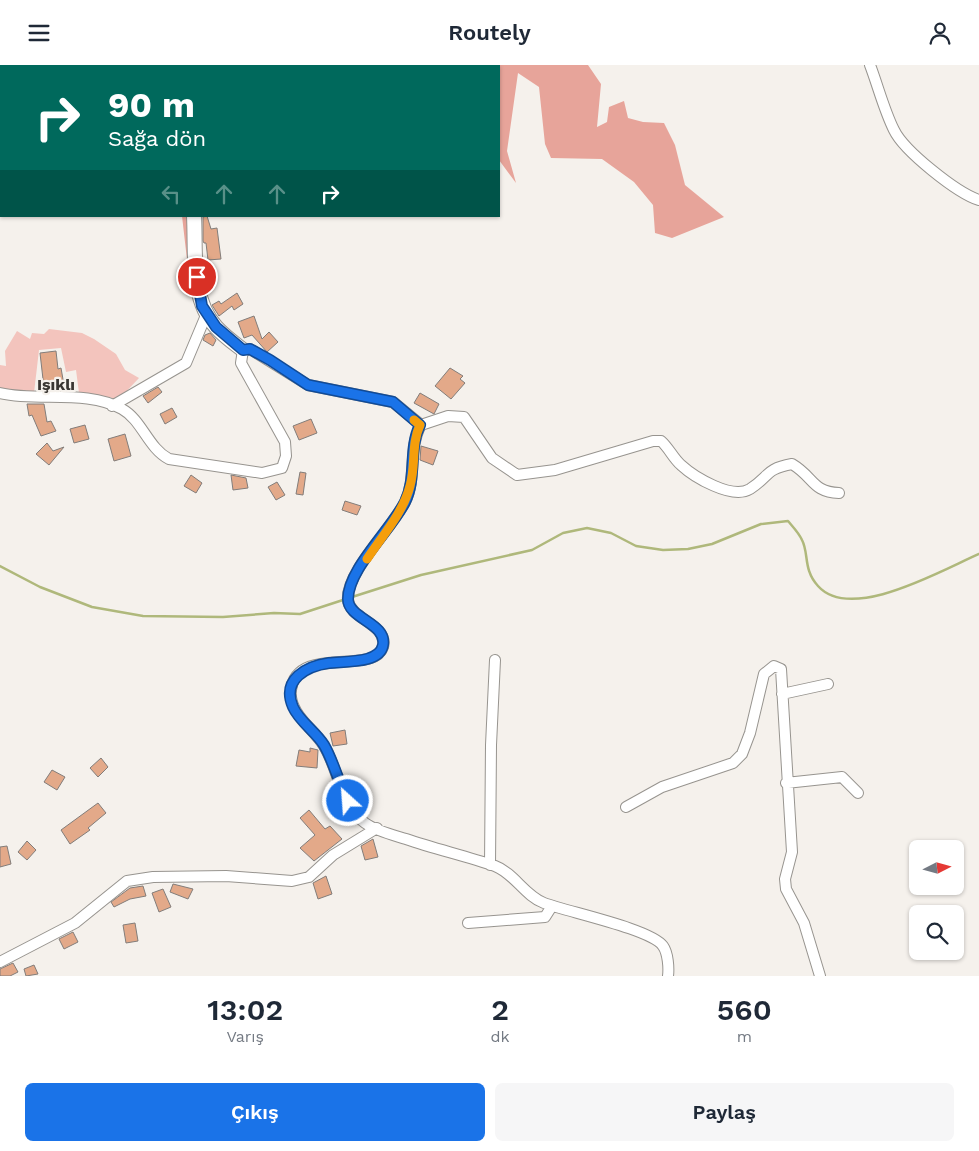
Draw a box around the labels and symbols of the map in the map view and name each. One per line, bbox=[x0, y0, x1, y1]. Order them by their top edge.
pin bbox=[176, 256, 218, 298]
district label: Işıklı bbox=[37, 375, 75, 394]
position arrow bbox=[321, 774, 373, 826]
north arrow bbox=[909, 840, 964, 895]

